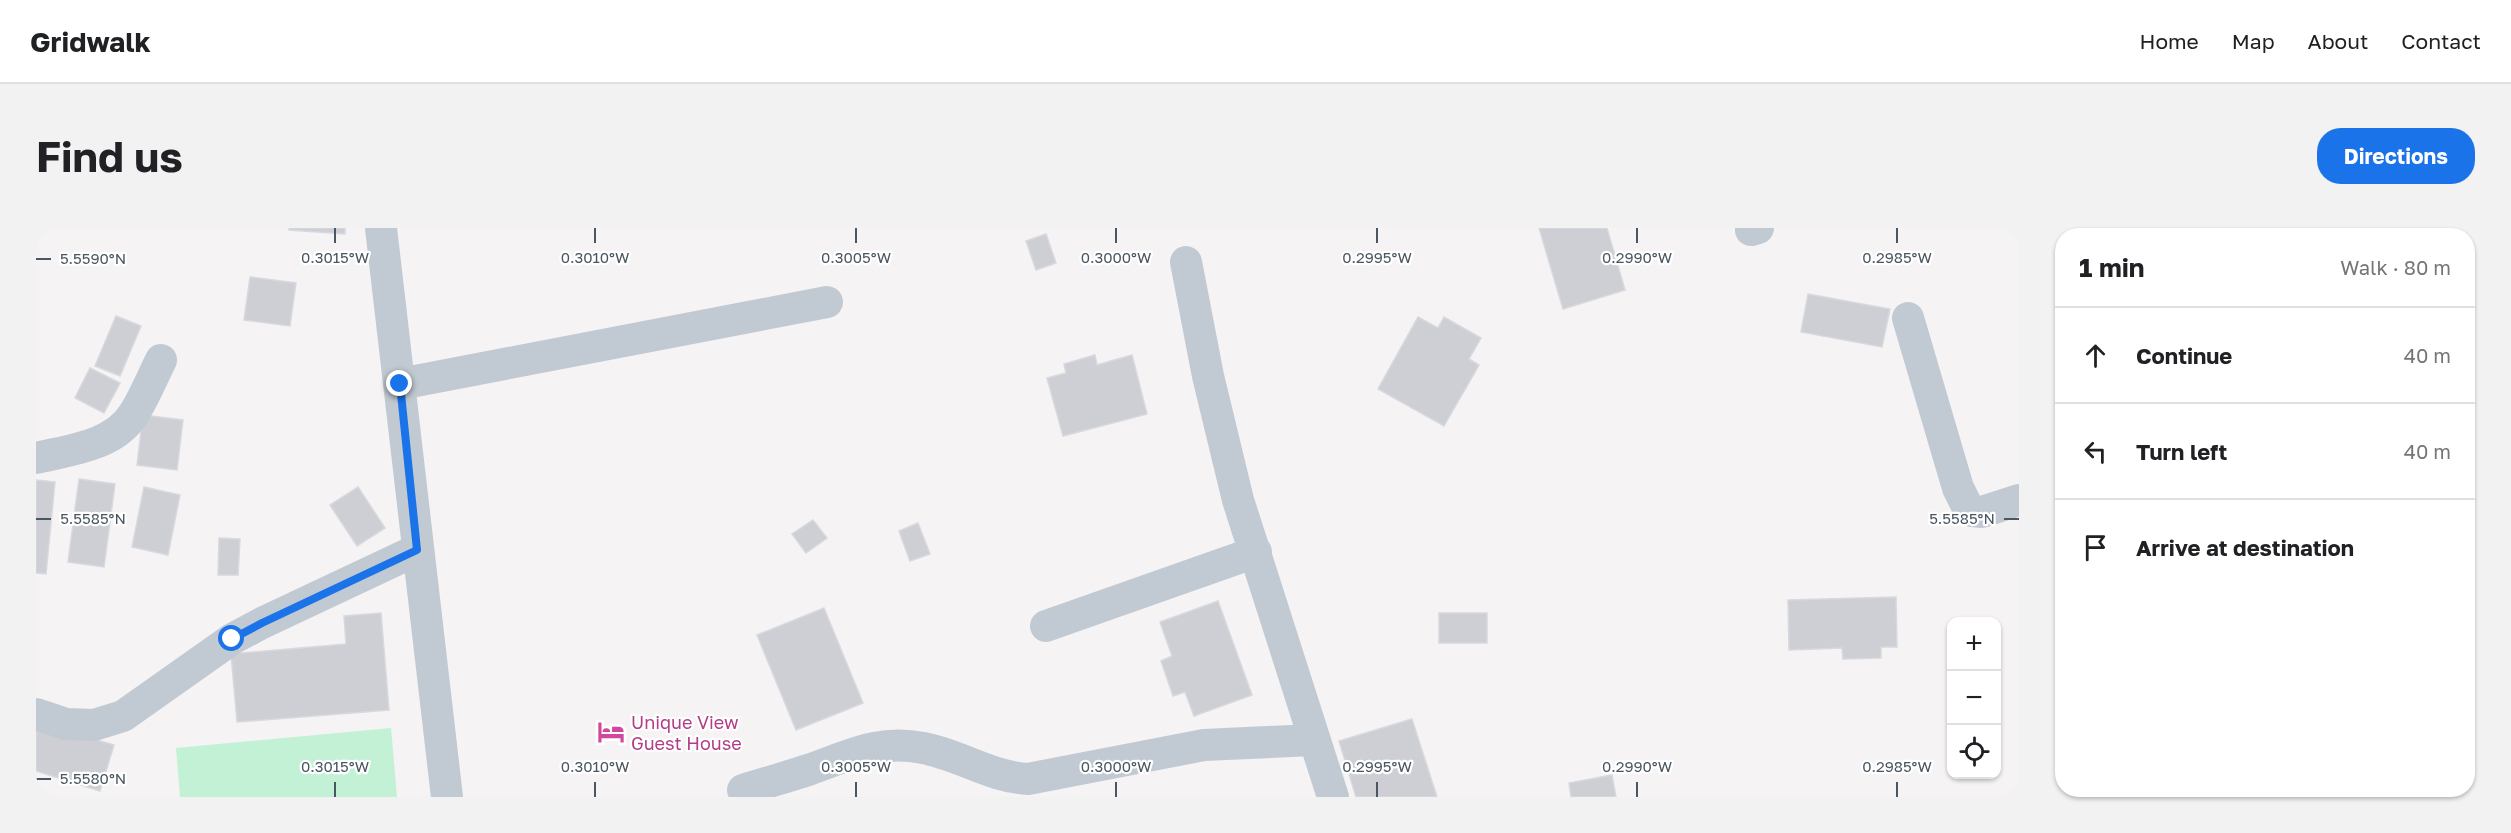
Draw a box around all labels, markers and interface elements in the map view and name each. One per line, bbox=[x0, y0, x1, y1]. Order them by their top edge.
text: Gridwalk bbox=[30, 25, 151, 58]
text: Home bbox=[2139, 28, 2199, 54]
text: Map bbox=[2232, 28, 2275, 54]
text: About bbox=[2308, 28, 2368, 54]
text: Contact bbox=[2401, 28, 2481, 54]
button: Directions bbox=[2317, 128, 2475, 184]
text: Find us bbox=[36, 131, 183, 181]
text: 0.3015°W bbox=[301, 248, 369, 266]
text: 0.3010°W bbox=[561, 248, 629, 266]
text: 0.3005°W bbox=[821, 248, 891, 266]
text: 0.3000°W bbox=[1081, 248, 1151, 266]
text: 0.2995°W bbox=[1342, 248, 1412, 266]
text: 0.2990°W bbox=[1602, 248, 1672, 266]
text: 0.2985°W bbox=[1862, 248, 1932, 266]
text: 5.5590°N bbox=[60, 249, 126, 267]
text: 1 min bbox=[2079, 252, 2145, 283]
text: Walk · 80 m bbox=[2340, 255, 2451, 279]
icon: ahead bbox=[2079, 339, 2112, 372]
text: Continue bbox=[2136, 342, 2232, 369]
text: 40 m bbox=[2404, 343, 2451, 367]
route end bbox=[386, 370, 412, 396]
icon: left bbox=[2079, 435, 2112, 468]
text: Turn left bbox=[2136, 438, 2227, 465]
text: 40 m bbox=[2404, 439, 2451, 463]
text: 5.5585°N bbox=[60, 509, 126, 527]
text: 5.5585°N bbox=[1929, 509, 1995, 527]
icon: arrive bbox=[2079, 531, 2112, 564]
text: Arrive at destination bbox=[2136, 534, 2354, 561]
map controls bbox=[1947, 617, 2001, 779]
button: + bbox=[1947, 617, 2001, 671]
route start bbox=[218, 625, 244, 651]
button: − bbox=[1947, 671, 2001, 725]
place label: Unique View Guest House bbox=[631, 711, 742, 754]
hotel icon: Unique View Guest House bbox=[596, 717, 626, 747]
button: locate bbox=[1947, 725, 2001, 779]
text: 0.3015°W bbox=[301, 757, 369, 775]
text: 0.3010°W bbox=[561, 757, 629, 775]
text: 0.3005°W bbox=[821, 757, 891, 775]
text: 0.3000°W bbox=[1081, 757, 1151, 775]
text: 0.2995°W bbox=[1342, 757, 1412, 775]
text: 0.2990°W bbox=[1602, 757, 1672, 775]
text: 0.2985°W bbox=[1862, 757, 1932, 775]
text: 5.5580°N bbox=[60, 769, 126, 787]

